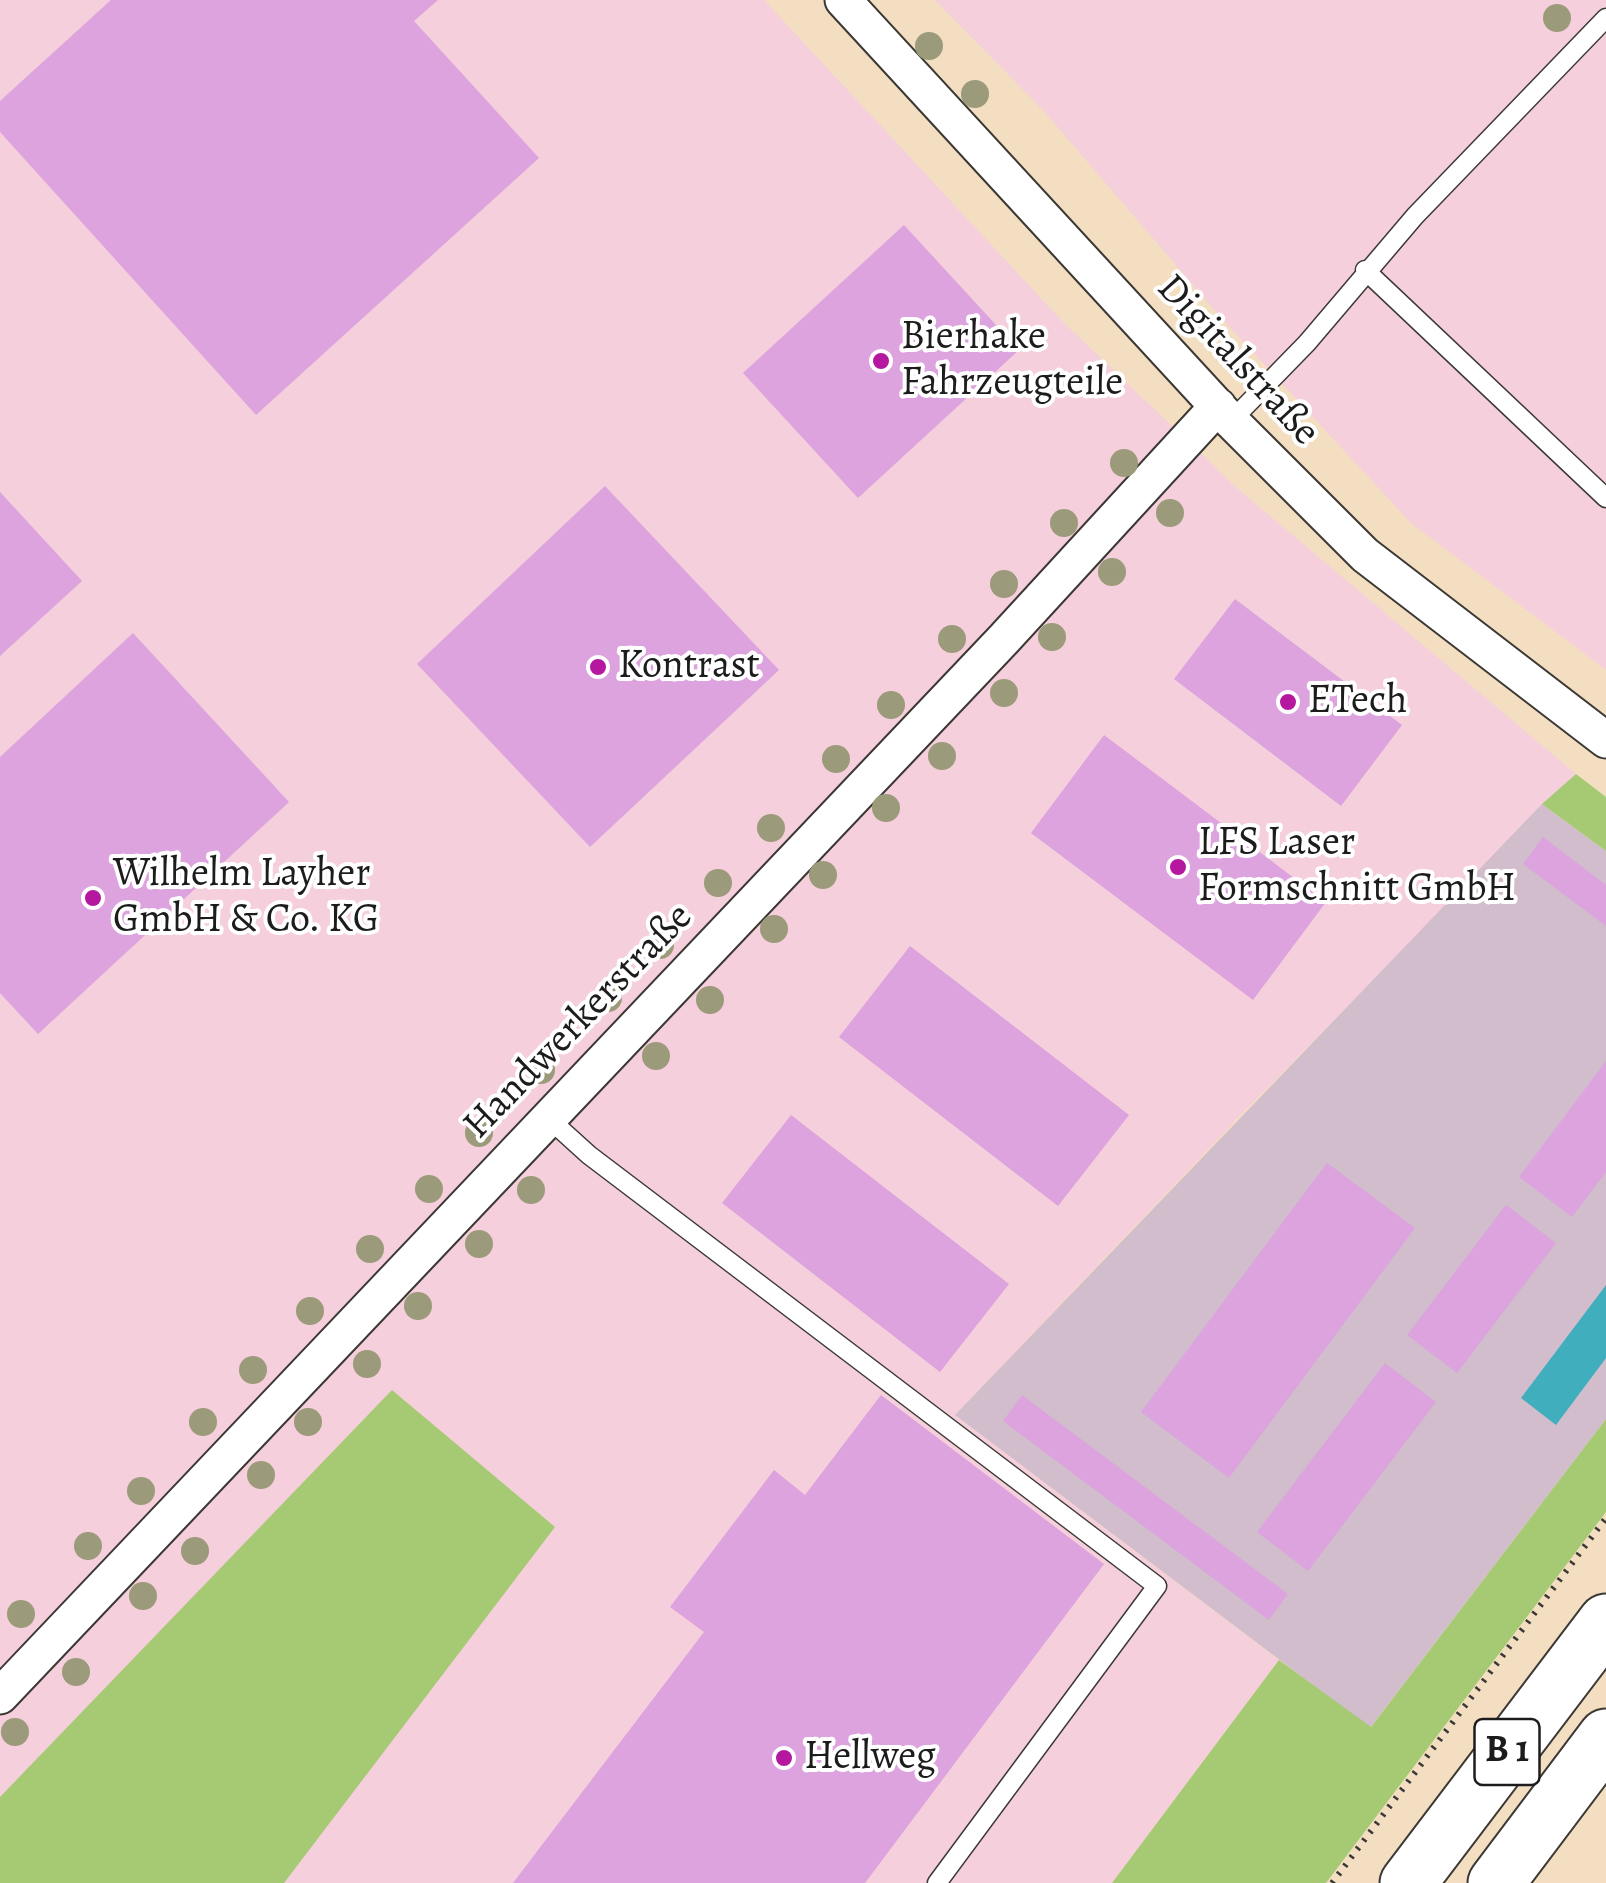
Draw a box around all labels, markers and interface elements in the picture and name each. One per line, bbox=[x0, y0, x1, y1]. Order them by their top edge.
street label: Digitalstraße bbox=[1146, 265, 1328, 457]
place label: Bierhake Fahrzeugteile bbox=[901, 314, 1123, 408]
marker: Bierhake Fahrzeugteile bbox=[870, 350, 892, 372]
place label: Kontrast bbox=[618, 643, 760, 691]
marker: Kontrast bbox=[587, 656, 609, 678]
place label: ETech bbox=[1308, 678, 1407, 726]
marker: ETech bbox=[1277, 691, 1299, 713]
place label: LFS Laser Formschnitt GmbH bbox=[1198, 820, 1516, 914]
place label: Wilhelm Layher GmbH & Co. KG bbox=[113, 851, 379, 945]
marker: LFS Laser Formschnitt GmbH bbox=[1167, 856, 1189, 878]
marker: Wilhelm Layher GmbH & Co. KG bbox=[82, 887, 104, 909]
street label: Handwerkerstraße bbox=[454, 894, 704, 1150]
road number: B 1 bbox=[1474, 1719, 1540, 1785]
place label: Hellweg bbox=[804, 1734, 936, 1782]
marker: Hellweg bbox=[773, 1747, 795, 1769]

